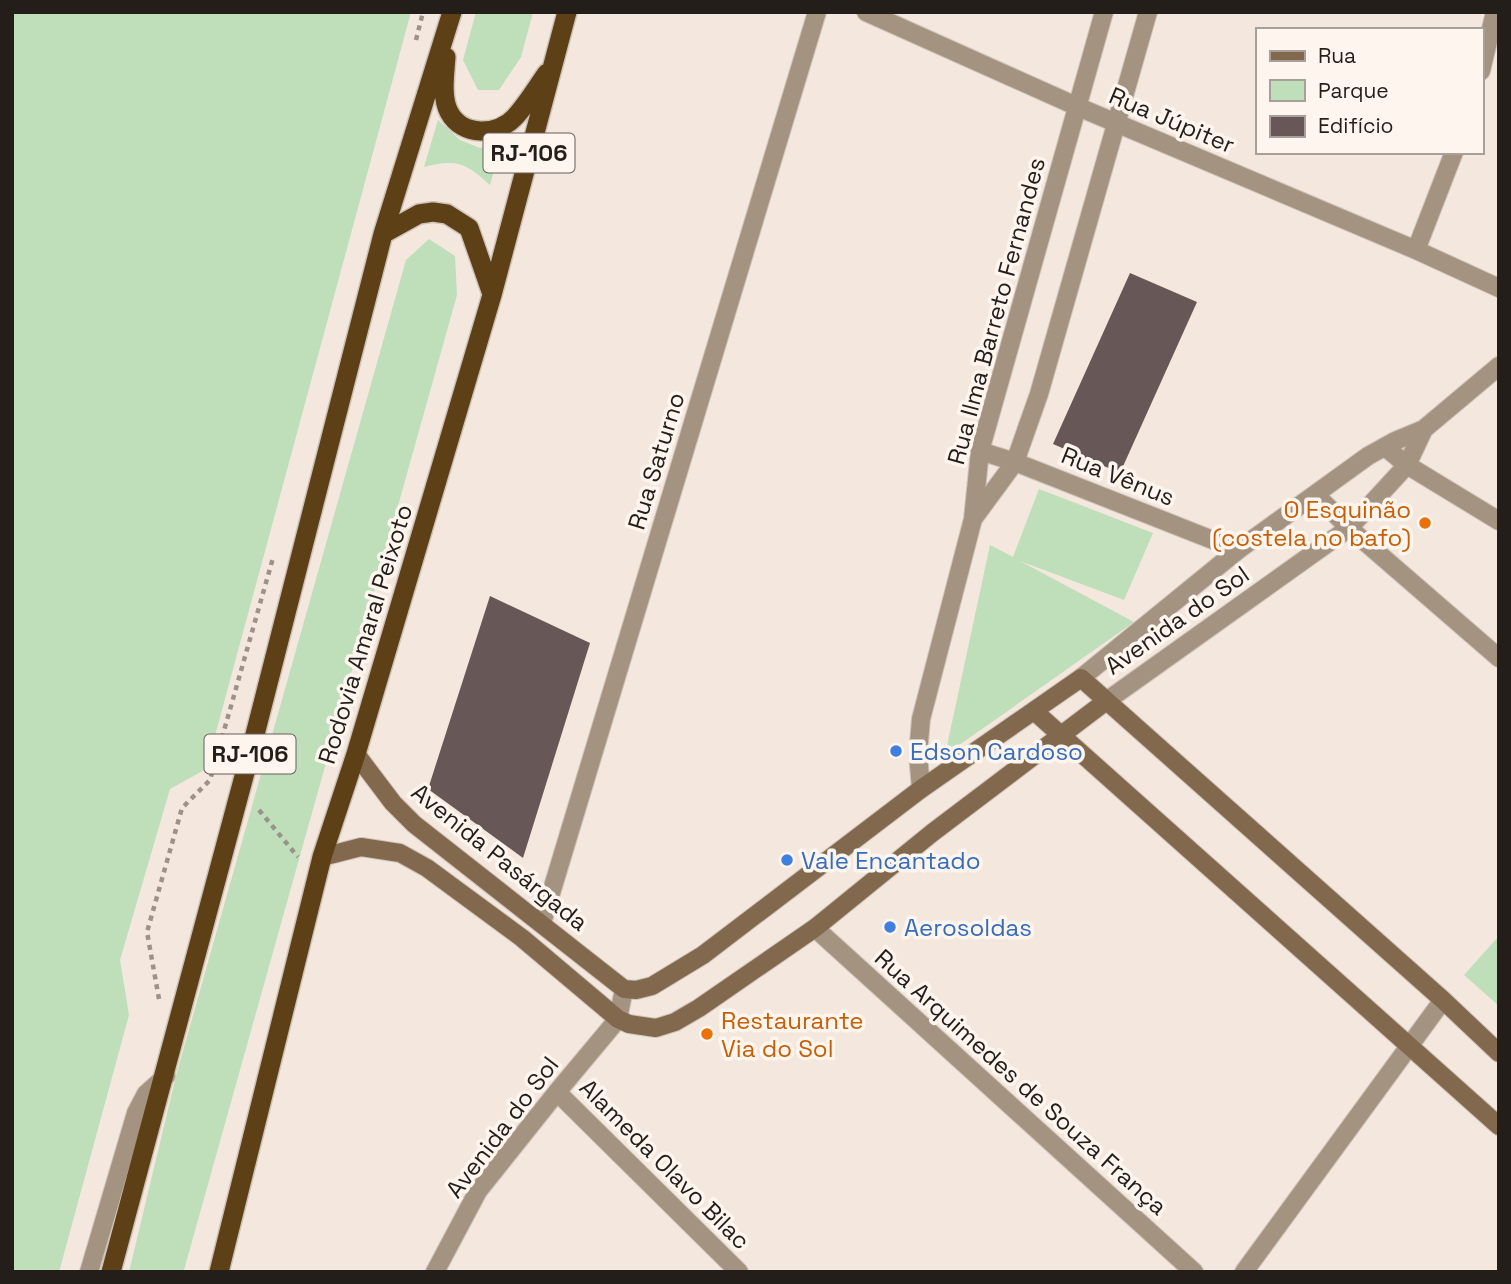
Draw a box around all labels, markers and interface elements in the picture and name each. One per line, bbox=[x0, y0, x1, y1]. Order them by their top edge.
legend bbox=[1256, 28, 1483, 154]
text: Rua bbox=[1318, 42, 1356, 69]
text: Parque bbox=[1318, 77, 1389, 104]
street label: Rua Júpiter bbox=[1105, 80, 1239, 160]
text: Edifício bbox=[1318, 112, 1394, 139]
road number: RJ-106 bbox=[484, 134, 574, 172]
street label: Rua Ilma Barreto Fernandes bbox=[940, 154, 1052, 468]
street label: Rua Saturno bbox=[620, 389, 692, 533]
street label: Rua Vênus bbox=[1057, 439, 1179, 513]
place label: O Esquinão (costela no bafo) bbox=[1212, 494, 1411, 553]
street label: Rodovia Amaral Peixoto bbox=[311, 501, 419, 767]
marker: O Esquinão (costela no bafo) bbox=[1417, 515, 1433, 531]
street label: Avenida do Sol bbox=[1099, 559, 1255, 681]
road number: RJ-106 bbox=[204, 734, 296, 774]
place label: Edson Cardoso bbox=[910, 736, 1083, 767]
marker: Edson Cardoso bbox=[888, 743, 904, 759]
street label: Avenida Pasárgada bbox=[405, 776, 595, 938]
place label: Vale Encantado bbox=[801, 845, 981, 876]
marker: Vale Encantado bbox=[779, 852, 795, 868]
place label: Aerosoldas bbox=[904, 912, 1032, 943]
marker: Aerosoldas bbox=[882, 919, 898, 935]
street label: Rua Arquimedes de Souza França bbox=[868, 942, 1174, 1222]
place label: Restaurante Via do Sol bbox=[721, 1005, 864, 1064]
marker: Restaurante Via do Sol bbox=[699, 1026, 715, 1042]
street label: Avenida do Sol bbox=[439, 1050, 565, 1204]
street label: Alameda Olavo Bilac bbox=[573, 1072, 757, 1256]

